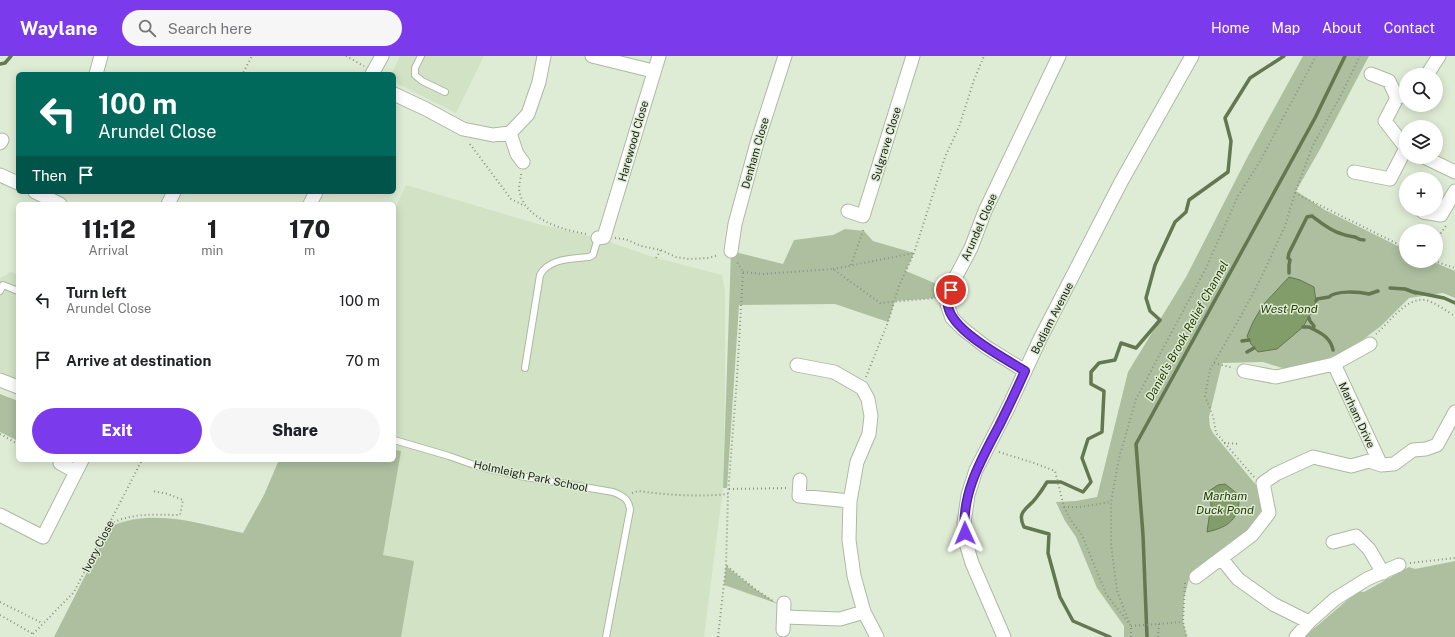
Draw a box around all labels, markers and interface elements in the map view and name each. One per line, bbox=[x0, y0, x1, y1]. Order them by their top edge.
search box bbox=[122, 10, 402, 46]
text: Waylane bbox=[20, 17, 98, 39]
icon: search bbox=[136, 17, 158, 39]
text: Search here bbox=[168, 20, 252, 37]
text: Home bbox=[1211, 20, 1250, 36]
text: Map bbox=[1272, 20, 1300, 36]
text: About bbox=[1322, 20, 1362, 36]
text: Contact bbox=[1384, 20, 1435, 36]
map controls bbox=[1399, 68, 1443, 268]
button: search bbox=[1399, 68, 1443, 112]
text: 100 m bbox=[98, 87, 177, 120]
icon: left bbox=[32, 88, 84, 140]
street label: Harewood Close bbox=[616, 99, 650, 183]
street label: Sulgrave Close bbox=[869, 105, 903, 183]
street label: Denham Close bbox=[739, 116, 771, 190]
button: layers bbox=[1399, 120, 1443, 164]
text: Arundel Close bbox=[98, 121, 216, 142]
icon: arrive bbox=[75, 164, 97, 186]
text: Then bbox=[32, 167, 67, 184]
button: + bbox=[1399, 172, 1443, 216]
street label: Arundel Close bbox=[959, 192, 999, 262]
text: 11:12 bbox=[82, 215, 136, 243]
text: 1 bbox=[207, 215, 218, 243]
text: 170 bbox=[289, 215, 330, 243]
button: − bbox=[1399, 224, 1443, 268]
text: Arrival bbox=[89, 243, 129, 258]
text: min bbox=[201, 243, 223, 258]
text: m bbox=[304, 243, 315, 258]
water label: Daniel's Brook Relief Channel bbox=[1143, 259, 1231, 403]
pin bbox=[934, 273, 968, 307]
icon: arrive bbox=[940, 279, 962, 301]
street label: Bodiam Avenue bbox=[1029, 280, 1075, 356]
text: Turn left bbox=[66, 284, 127, 301]
icon: left bbox=[32, 289, 54, 311]
text: 100 m bbox=[339, 292, 380, 309]
text: Arundel Close bbox=[66, 301, 151, 316]
water label: West Pond bbox=[1260, 302, 1318, 316]
icon: arrive bbox=[32, 349, 54, 371]
text: Arrive at destination bbox=[66, 352, 211, 369]
text: 70 m bbox=[345, 352, 380, 369]
street label: Marham Drive bbox=[1337, 380, 1377, 450]
button: Exit bbox=[32, 408, 202, 454]
button: Share bbox=[210, 408, 380, 454]
street label: Holmleigh Park School bbox=[473, 458, 589, 494]
water label: Marham Duck Pond bbox=[1196, 489, 1254, 517]
position arrow bbox=[944, 512, 986, 554]
street label: Ivory Close bbox=[80, 518, 116, 574]

